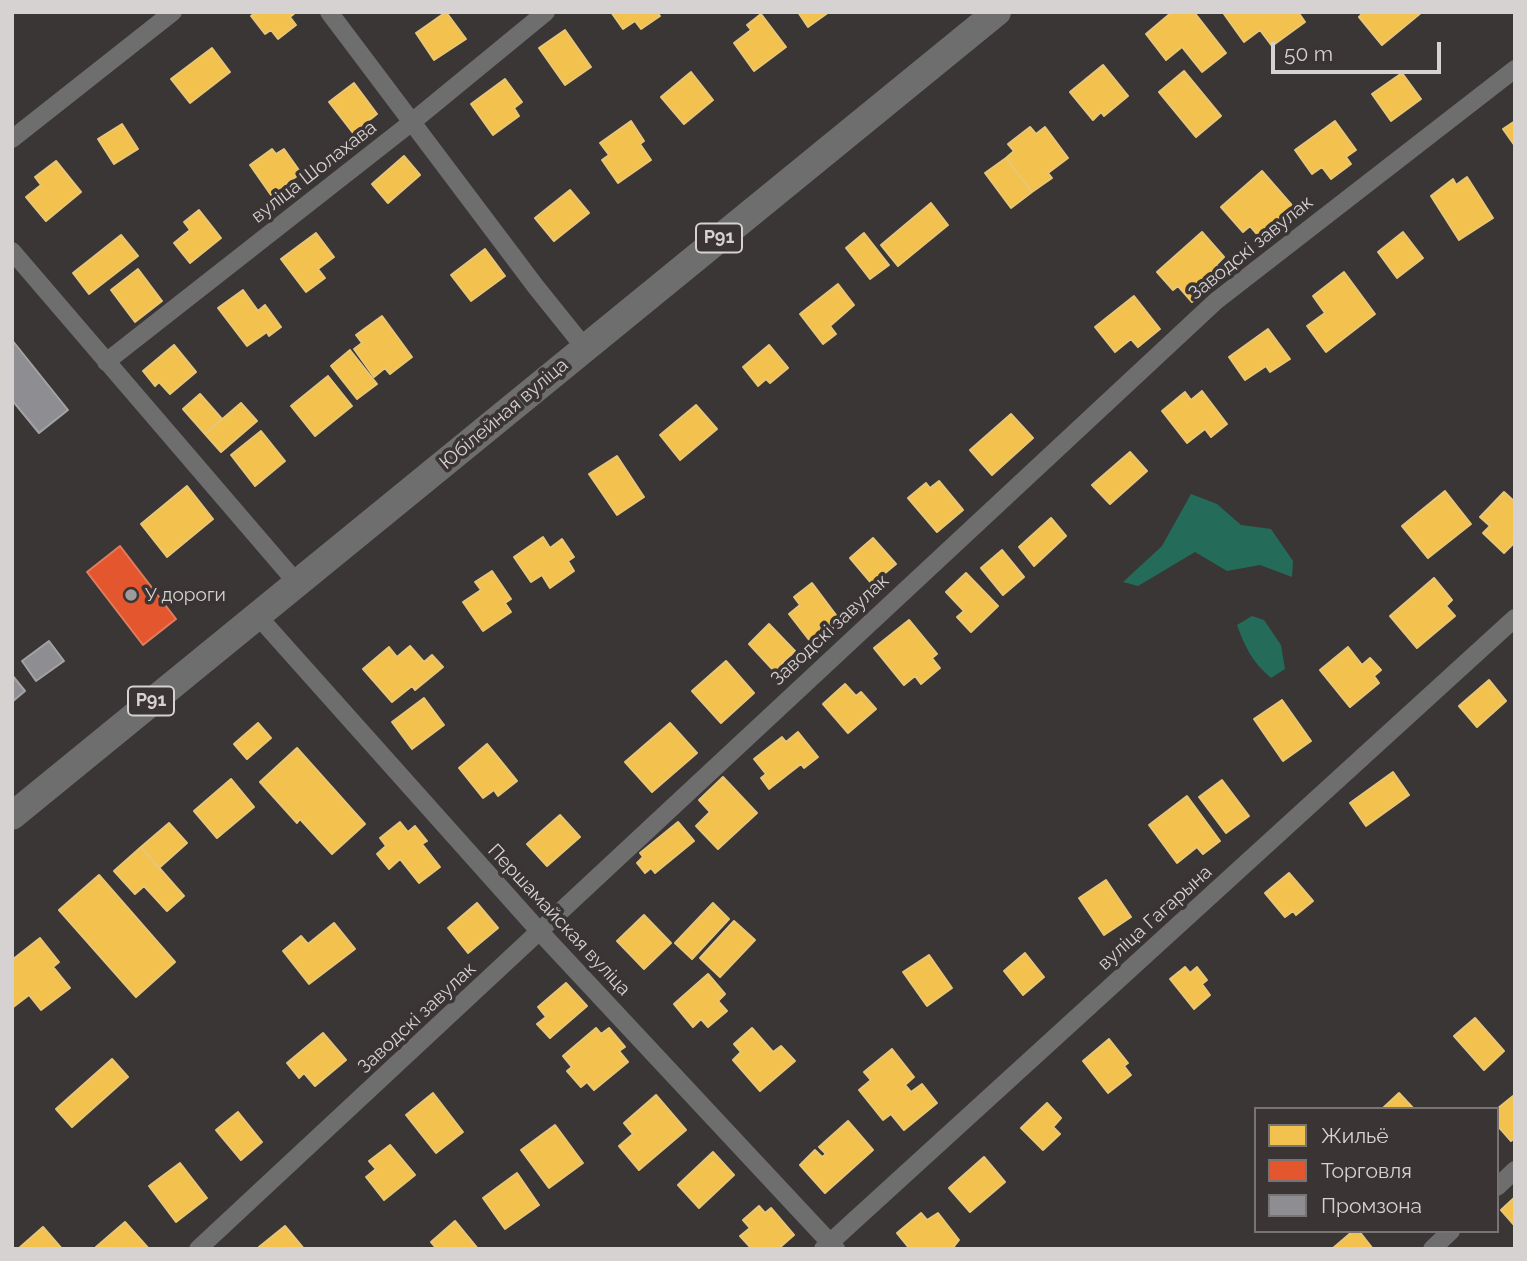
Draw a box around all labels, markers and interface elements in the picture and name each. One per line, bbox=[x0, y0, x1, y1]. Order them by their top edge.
scale bar bbox=[1275, 28, 1445, 72]
text: 50 m bbox=[1284, 41, 1333, 66]
street label: вуліца Шолахава bbox=[247, 116, 381, 228]
street label: Заводскі завулак bbox=[1184, 191, 1318, 305]
road number: Р91 bbox=[696, 224, 742, 252]
street label: Юбілейная вуліца bbox=[435, 354, 573, 474]
street label: Заводскі завулак bbox=[766, 569, 894, 691]
place label: У дороги bbox=[145, 584, 226, 606]
marker: У дороги bbox=[123, 587, 139, 603]
road number: Р91 bbox=[128, 686, 174, 716]
street label: Першамайская вуліца bbox=[483, 839, 635, 1001]
street label: вуліца Гагарына bbox=[1093, 861, 1217, 975]
street label: Заводскі завулак bbox=[353, 957, 481, 1079]
legend bbox=[1254, 1107, 1499, 1233]
text: Жильё bbox=[1321, 1123, 1389, 1148]
text: Торговля bbox=[1321, 1158, 1412, 1183]
text: Промзона bbox=[1321, 1193, 1422, 1218]

